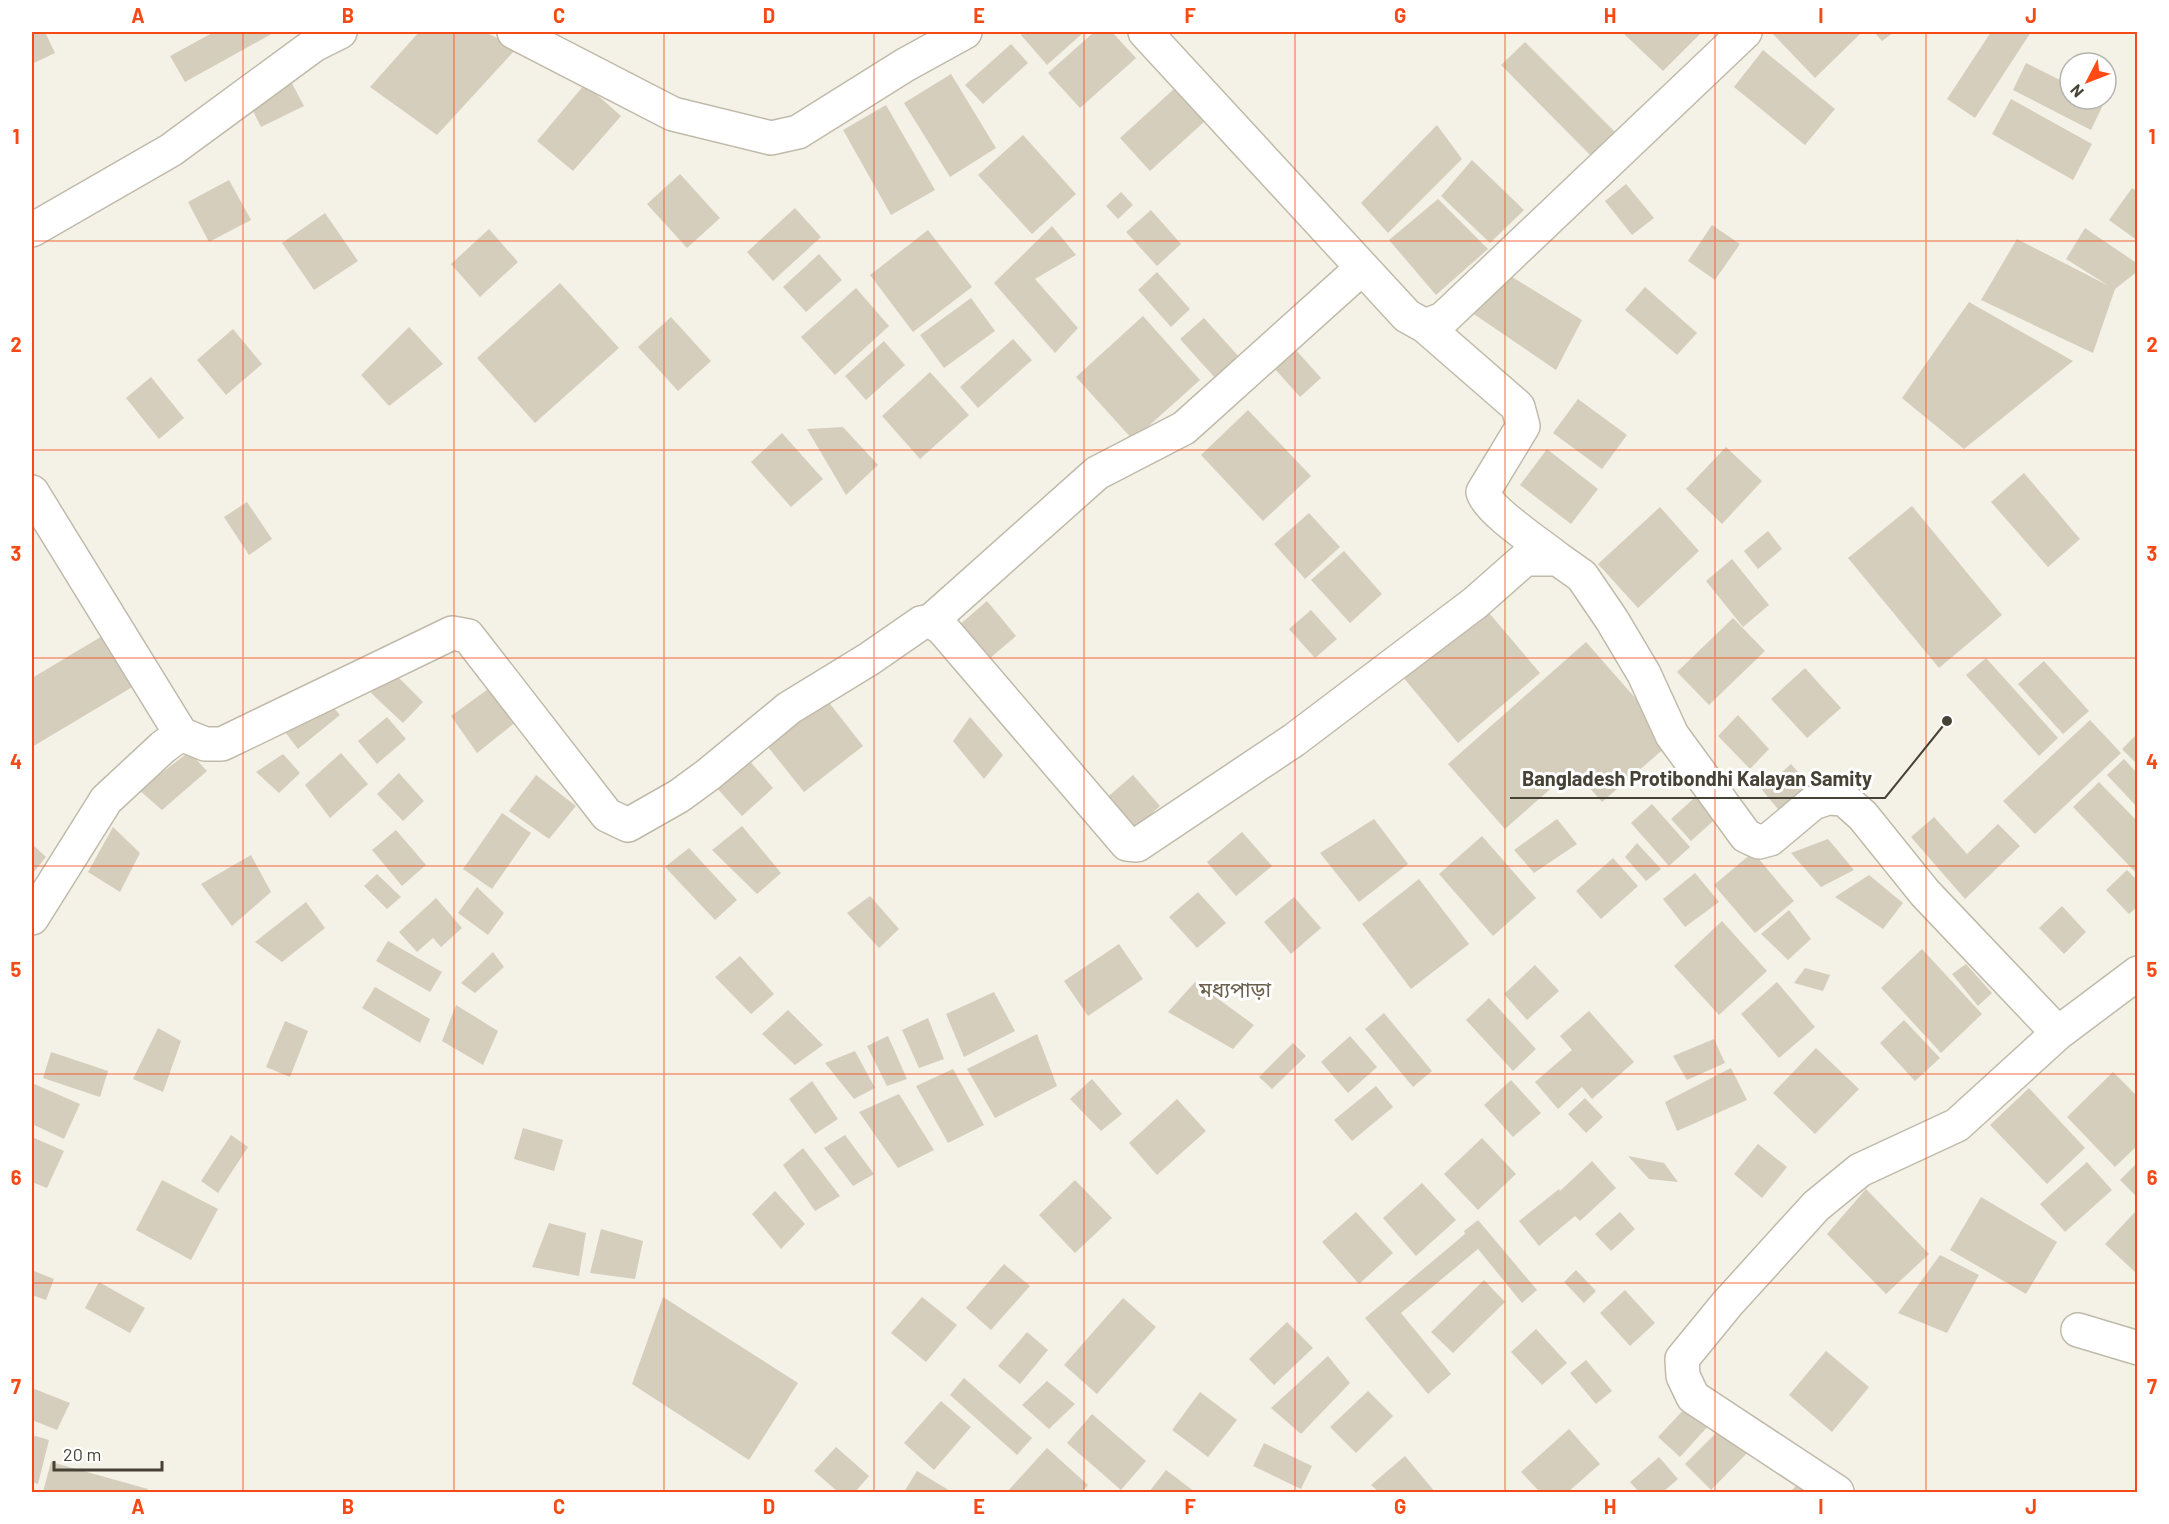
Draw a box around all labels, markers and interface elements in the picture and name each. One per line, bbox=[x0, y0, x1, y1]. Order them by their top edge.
text: A bbox=[131, 3, 145, 27]
text: B bbox=[342, 3, 354, 27]
text: C bbox=[553, 3, 565, 27]
text: D bbox=[763, 3, 775, 27]
text: E bbox=[973, 3, 985, 27]
text: F bbox=[1184, 3, 1196, 27]
text: G bbox=[1394, 3, 1406, 27]
text: H bbox=[1604, 3, 1616, 27]
text: I bbox=[1818, 3, 1824, 27]
text: J bbox=[2025, 3, 2037, 27]
north arrow bbox=[2058, 51, 2118, 111]
text: N bbox=[2066, 81, 2087, 102]
text: 1 bbox=[12, 124, 20, 148]
text: 1 bbox=[2148, 124, 2156, 148]
text: 2 bbox=[10, 332, 22, 356]
text: 2 bbox=[2146, 332, 2158, 356]
text: 3 bbox=[11, 541, 21, 565]
text: 3 bbox=[2147, 541, 2157, 565]
text: 4 bbox=[10, 749, 22, 773]
text: 4 bbox=[2146, 749, 2158, 773]
callout: Bangladesh Protibondhi Kalayan Samity bbox=[1510, 760, 1885, 798]
text: Bangladesh Protibondhi Kalayan Samity bbox=[1522, 766, 1872, 790]
text: 5 bbox=[11, 957, 22, 981]
text: 5 bbox=[2147, 957, 2158, 981]
district label: মধ্যপাড়া bbox=[1198, 976, 1272, 1001]
text: 6 bbox=[11, 1165, 22, 1189]
text: 6 bbox=[2147, 1165, 2158, 1189]
text: 7 bbox=[11, 1374, 21, 1398]
text: 7 bbox=[2147, 1374, 2157, 1398]
scale bar bbox=[54, 1434, 162, 1472]
text: 20 m bbox=[63, 1443, 101, 1465]
text: A bbox=[131, 1494, 145, 1518]
text: B bbox=[342, 1494, 354, 1518]
text: C bbox=[553, 1494, 565, 1518]
text: D bbox=[763, 1494, 775, 1518]
text: E bbox=[973, 1494, 985, 1518]
text: F bbox=[1184, 1494, 1196, 1518]
text: G bbox=[1394, 1494, 1406, 1518]
text: H bbox=[1604, 1494, 1616, 1518]
text: I bbox=[1818, 1494, 1824, 1518]
text: J bbox=[2025, 1494, 2037, 1518]

